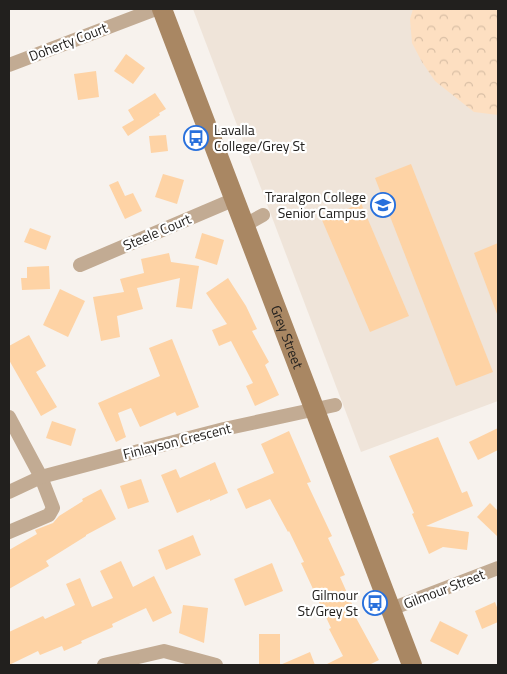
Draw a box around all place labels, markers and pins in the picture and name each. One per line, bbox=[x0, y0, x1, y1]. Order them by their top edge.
place label: Lavalla College/Grey St bbox=[214, 119, 305, 156]
bus stop icon: Lavalla College/Grey St bbox=[183, 125, 209, 151]
place label: Traralgon College Senior Campus bbox=[265, 186, 366, 223]
school or university icon: Traralgon College Senior Campus bbox=[370, 192, 396, 218]
place label: Gilmour St/Grey St bbox=[297, 584, 358, 621]
bus stop icon: Gilmour St/Grey St bbox=[362, 590, 388, 616]

